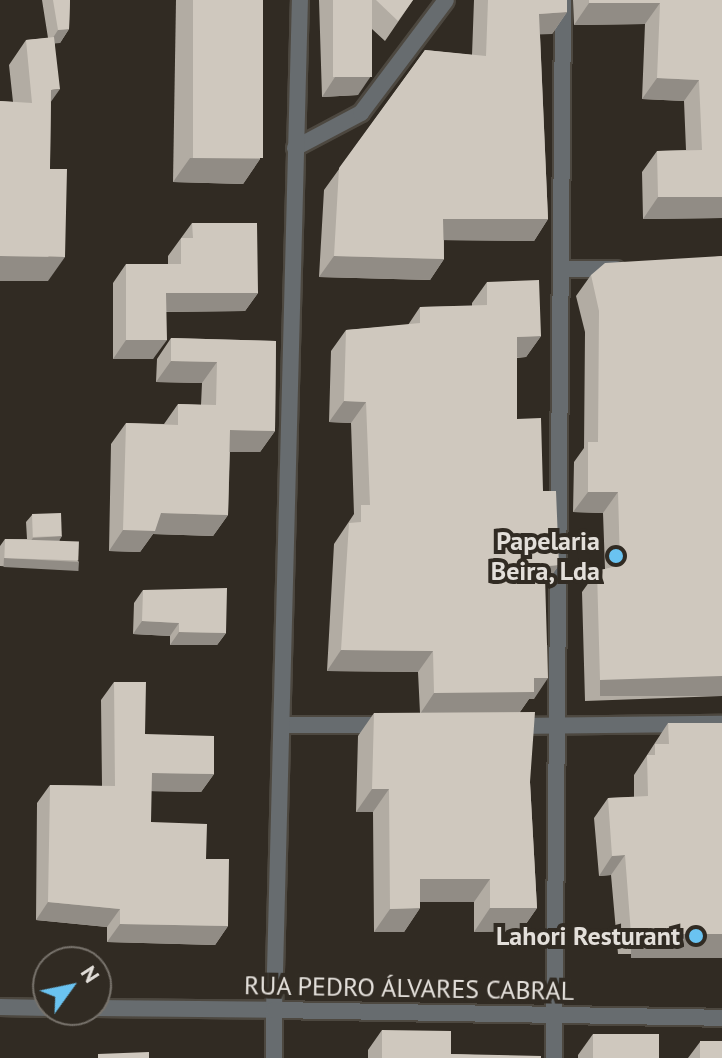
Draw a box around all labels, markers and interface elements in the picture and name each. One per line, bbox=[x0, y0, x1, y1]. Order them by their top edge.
place label: Papelaria Beira, Lda bbox=[489, 525, 600, 586]
marker: Papelaria Beira, Lda bbox=[607, 547, 625, 565]
place label: Lahori Resturant bbox=[496, 920, 680, 952]
marker: Lahori Resturant bbox=[687, 927, 705, 945]
north arrow bbox=[32, 946, 112, 1026]
text: N bbox=[75, 960, 106, 988]
street label: RUA PEDRO ÁLVARES CABRAL bbox=[243, 970, 575, 1006]

